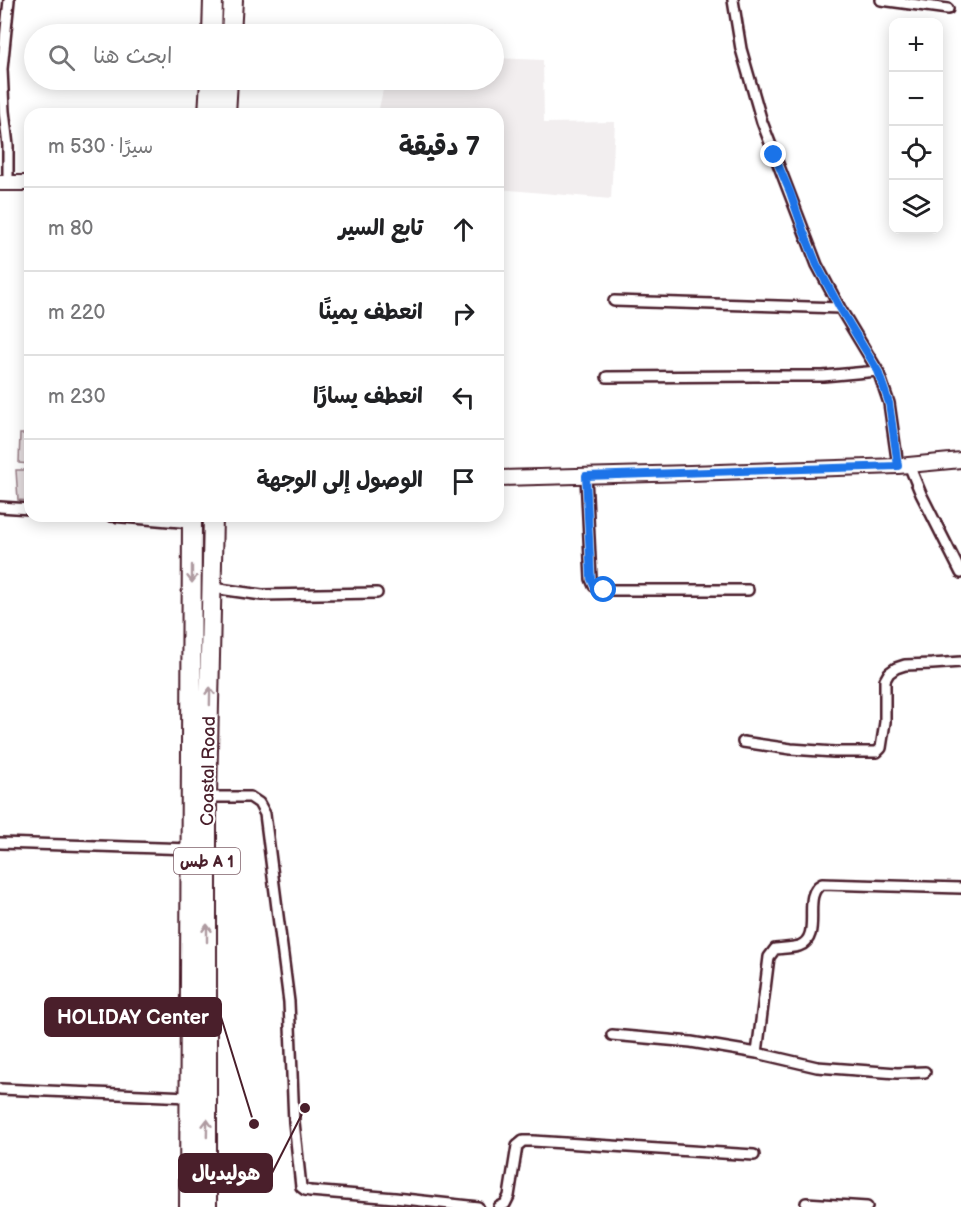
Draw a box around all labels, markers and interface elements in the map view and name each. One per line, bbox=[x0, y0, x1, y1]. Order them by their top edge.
map controls bbox=[889, 18, 943, 234]
button: + bbox=[889, 18, 943, 72]
search box bbox=[24, 24, 504, 90]
icon: search bbox=[45, 41, 78, 74]
text: ابحث هنا bbox=[93, 43, 173, 70]
button: − bbox=[889, 72, 943, 126]
button: locate bbox=[889, 126, 943, 180]
text: 7 دقيقة bbox=[399, 132, 480, 163]
text: سيرًا · 530 m bbox=[48, 135, 153, 159]
route end bbox=[760, 141, 786, 167]
button: layers bbox=[889, 180, 943, 234]
icon: ahead bbox=[447, 213, 480, 246]
text: تابع السير bbox=[339, 215, 423, 242]
text: 80 m bbox=[48, 217, 93, 241]
icon: right bbox=[447, 297, 480, 330]
text: انعطف يمينًا bbox=[319, 299, 423, 326]
text: 220 m bbox=[48, 301, 105, 325]
icon: left bbox=[447, 381, 480, 414]
text: انعطف يسارًا bbox=[313, 383, 423, 410]
text: 230 m bbox=[48, 385, 105, 409]
icon: arrive bbox=[447, 465, 480, 498]
text: الوصول إلى الوجهة bbox=[256, 467, 423, 494]
one-way arrow bbox=[186, 564, 198, 584]
route start bbox=[590, 576, 616, 602]
one-way arrow bbox=[204, 686, 215, 706]
street label: Coastal Road bbox=[197, 716, 220, 826]
road number: طس A 1 bbox=[174, 848, 240, 874]
one-way arrow bbox=[201, 923, 213, 943]
callout: HOLIDAY Center bbox=[45, 998, 221, 1036]
text: HOLIDAY Center bbox=[57, 1006, 210, 1030]
one-way arrow bbox=[201, 1118, 213, 1138]
callout: هوليديال bbox=[179, 1154, 272, 1192]
text: هوليديال bbox=[192, 1162, 260, 1186]

